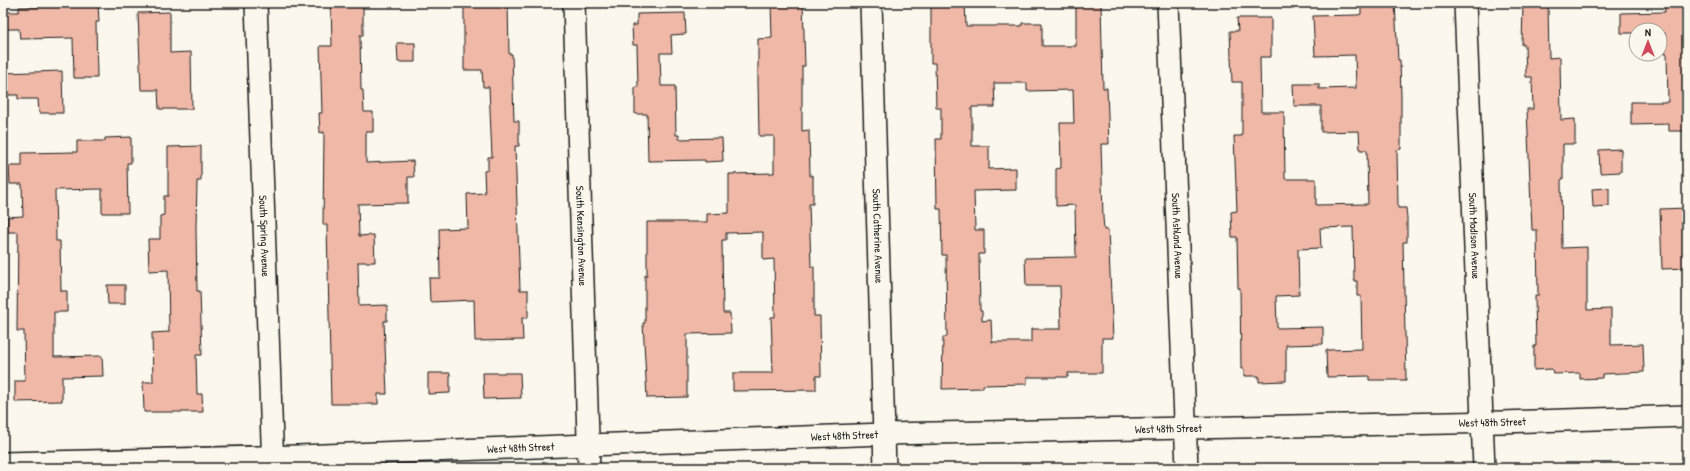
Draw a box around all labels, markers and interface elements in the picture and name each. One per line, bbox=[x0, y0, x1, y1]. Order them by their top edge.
north arrow bbox=[1628, 22, 1668, 62]
text: N bbox=[1645, 25, 1651, 39]
street label: South Kensington Avenue bbox=[573, 186, 590, 287]
street label: South Catherine Avenue bbox=[870, 188, 886, 284]
street label: South Ashland Avenue bbox=[1169, 192, 1186, 280]
street label: South Madison Avenue bbox=[1466, 192, 1483, 280]
street label: South Spring Avenue bbox=[256, 195, 273, 278]
street label: West 48th Street bbox=[1459, 414, 1526, 430]
street label: West 48th Street bbox=[1135, 421, 1202, 436]
street label: West 48th Street bbox=[811, 427, 879, 444]
street label: West 48th Street bbox=[487, 439, 555, 456]

